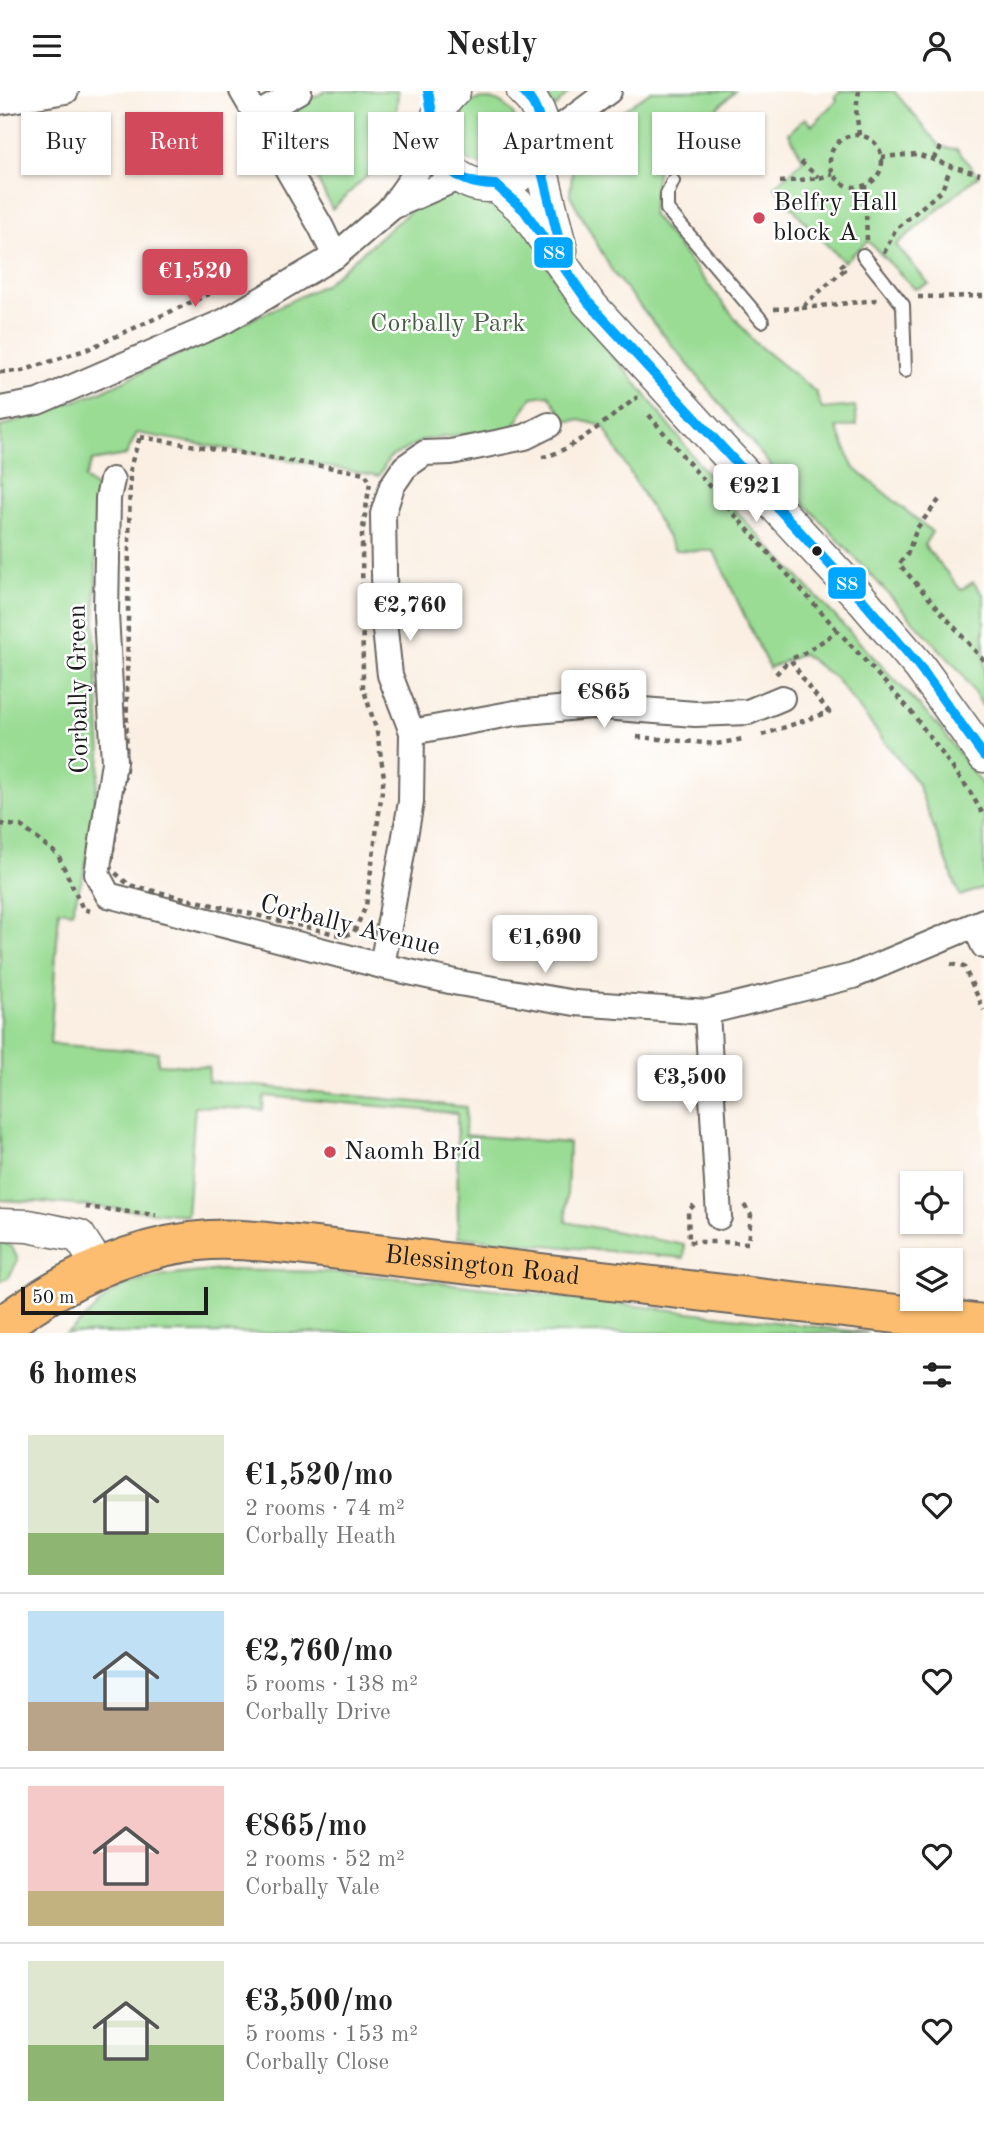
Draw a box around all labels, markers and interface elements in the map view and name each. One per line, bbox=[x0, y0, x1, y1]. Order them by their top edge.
icon: menu bbox=[28, 27, 66, 65]
icon: person bbox=[918, 27, 956, 65]
text: Nestly bbox=[446, 30, 538, 62]
chip: Buy bbox=[21, 112, 111, 175]
chip: Rent bbox=[125, 112, 223, 175]
chip: Filters bbox=[237, 112, 354, 175]
chip: New bbox=[368, 112, 464, 175]
chip: Apartment bbox=[478, 112, 638, 175]
chip: House bbox=[652, 112, 765, 175]
place label: Belfry Hall block A bbox=[773, 190, 898, 246]
marker: Belfry Hall block A bbox=[751, 210, 767, 226]
line badge: S8 bbox=[533, 236, 574, 269]
text: S8 bbox=[543, 245, 565, 264]
pin: €1,520 bbox=[138, 249, 252, 309]
text: €1,520 bbox=[158, 260, 232, 283]
park label: Corbally Park bbox=[370, 311, 526, 337]
pin: €921 bbox=[715, 465, 797, 524]
text: €921 bbox=[729, 475, 783, 498]
unlabelled marker bbox=[810, 544, 824, 558]
line badge: S8 bbox=[827, 566, 867, 600]
text: S8 bbox=[836, 576, 858, 595]
pin: €2,760 bbox=[353, 583, 467, 643]
text: €2,760 bbox=[373, 594, 447, 617]
street label: Corbally Green bbox=[65, 604, 93, 774]
pin: €865 bbox=[563, 671, 645, 730]
text: €865 bbox=[577, 681, 631, 704]
street label: Corbally Avenue bbox=[257, 891, 443, 961]
pin: €1,690 bbox=[488, 915, 602, 975]
text: €1,690 bbox=[508, 926, 582, 949]
pin: €3,500 bbox=[633, 1055, 747, 1115]
text: €3,500 bbox=[653, 1066, 727, 1089]
place label: Naomh Bríd bbox=[344, 1139, 481, 1165]
marker: Naomh Bríd bbox=[322, 1144, 338, 1160]
map controls bbox=[900, 1171, 963, 1311]
button: locate bbox=[900, 1171, 963, 1234]
street label: Blessington Road bbox=[383, 1242, 581, 1290]
button: layers bbox=[900, 1248, 963, 1311]
scale bar bbox=[21, 1284, 208, 1316]
text: 50 m bbox=[32, 1289, 74, 1308]
icon: filters bbox=[918, 1356, 956, 1394]
text: 6 homes bbox=[28, 1360, 137, 1390]
text: €1,520/mo bbox=[245, 1461, 393, 1491]
icon: home bbox=[84, 1463, 168, 1547]
icon: heart bbox=[918, 1486, 956, 1524]
text: 2 rooms · 74 m² bbox=[245, 1497, 405, 1520]
text: Corbally Heath bbox=[245, 1525, 396, 1548]
text: €2,760/mo bbox=[245, 1637, 393, 1667]
icon: home bbox=[84, 1639, 168, 1723]
icon: heart bbox=[918, 1662, 956, 1700]
text: 5 rooms · 138 m² bbox=[245, 1673, 418, 1696]
text: Corbally Drive bbox=[245, 1701, 391, 1724]
text: €865/mo bbox=[245, 1812, 367, 1842]
icon: home bbox=[84, 1814, 168, 1898]
icon: heart bbox=[918, 1837, 956, 1875]
text: 2 rooms · 52 m² bbox=[245, 1848, 405, 1871]
text: Corbally Vale bbox=[245, 1876, 380, 1899]
text: €3,500/mo bbox=[245, 1987, 393, 2017]
icon: home bbox=[84, 1989, 168, 2073]
icon: heart bbox=[918, 2012, 956, 2050]
text: 5 rooms · 153 m² bbox=[245, 2023, 418, 2046]
text: Corbally Close bbox=[245, 2051, 389, 2074]

